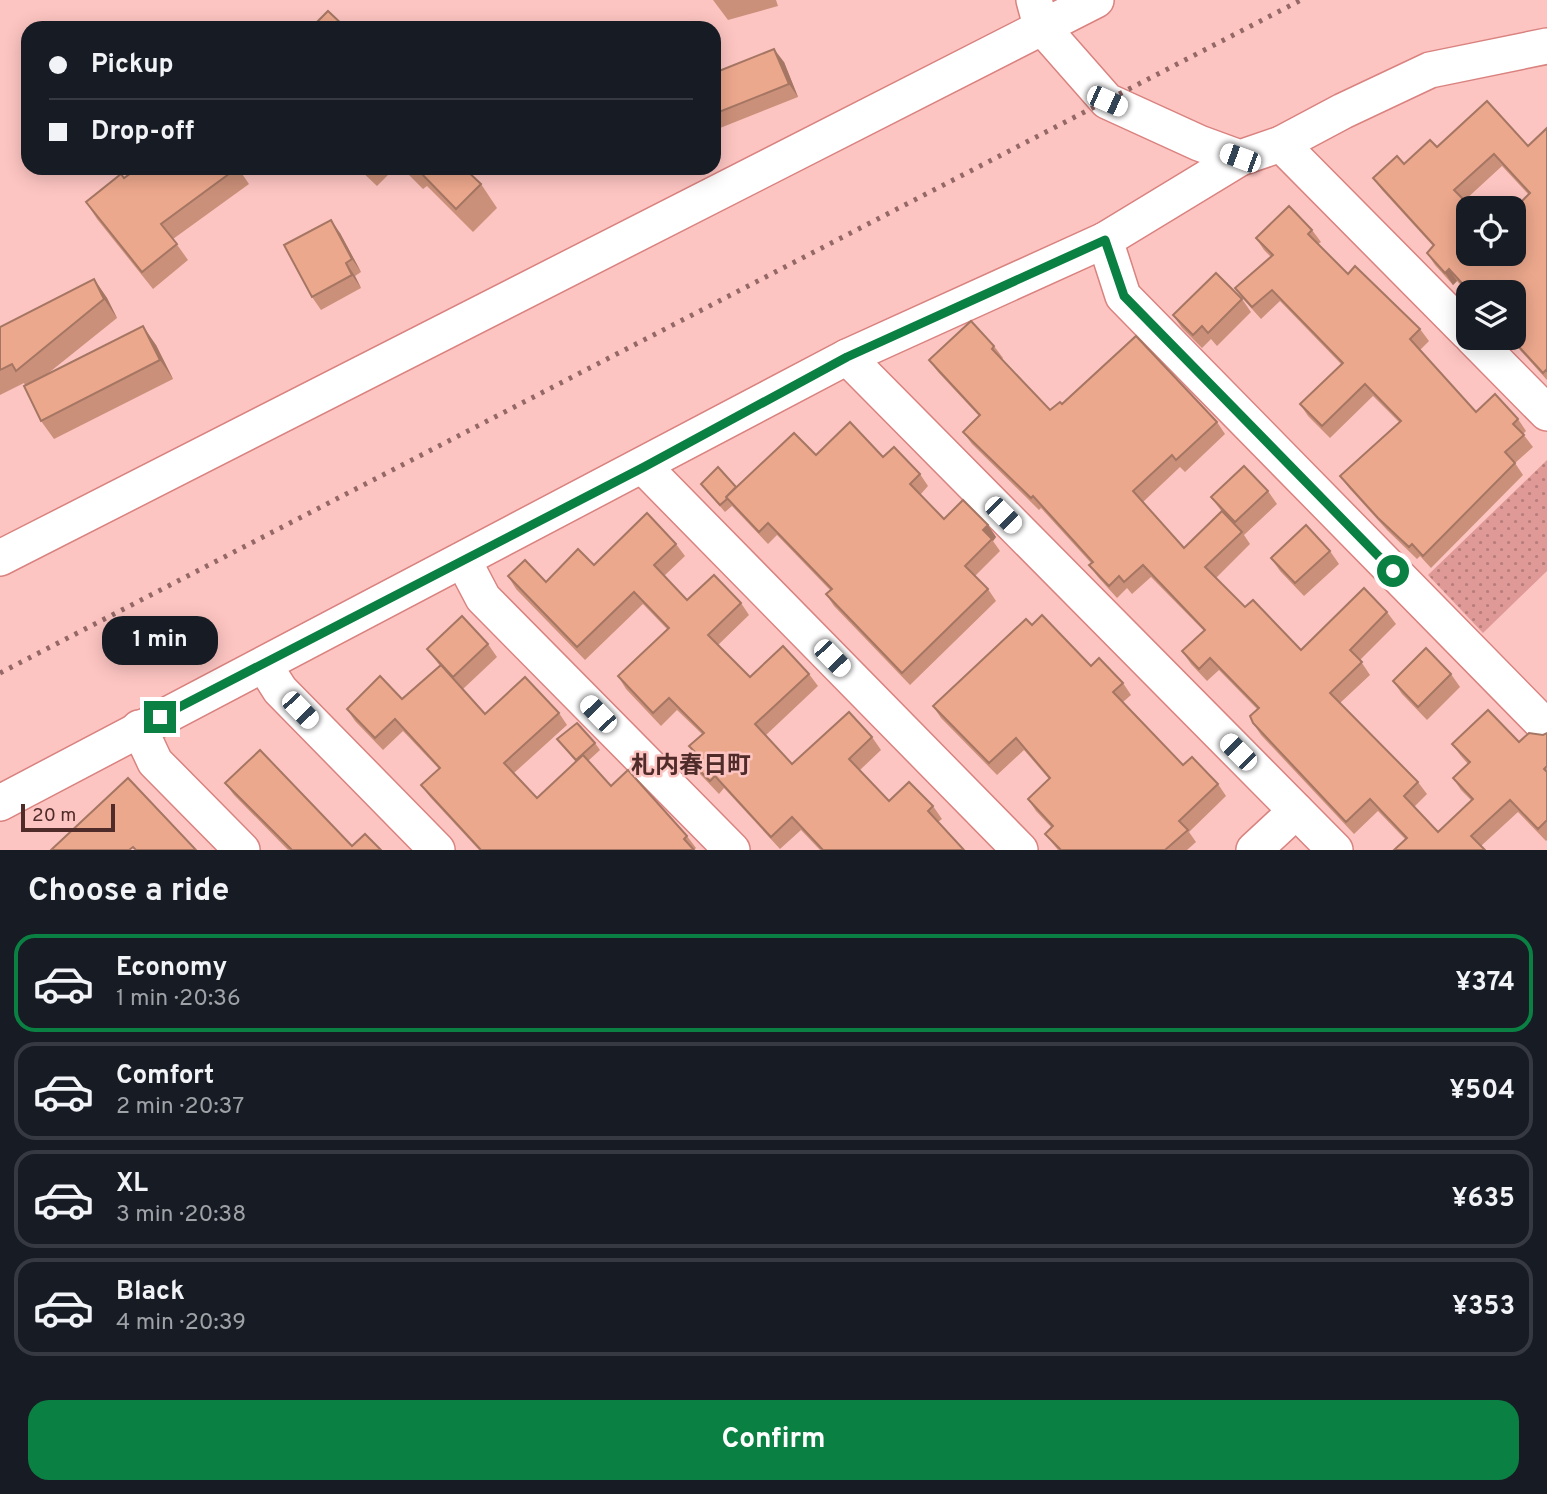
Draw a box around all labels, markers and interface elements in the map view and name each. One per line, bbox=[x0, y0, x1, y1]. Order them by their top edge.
text: Pickup bbox=[91, 49, 174, 82]
car bbox=[1084, 83, 1131, 119]
text: Drop-off bbox=[91, 116, 194, 149]
car bbox=[1217, 141, 1264, 175]
map controls bbox=[1456, 196, 1526, 350]
button: locate bbox=[1456, 196, 1526, 266]
button: layers bbox=[1456, 280, 1526, 350]
car bbox=[981, 493, 1026, 537]
route start bbox=[1377, 555, 1409, 587]
callout: 1 min bbox=[102, 616, 218, 664]
text: 1 min bbox=[132, 626, 188, 655]
car bbox=[810, 636, 855, 680]
car bbox=[278, 688, 323, 732]
car bbox=[576, 692, 621, 736]
route end bbox=[144, 701, 176, 733]
car bbox=[1216, 730, 1261, 774]
district label: 札内春日町 bbox=[631, 752, 751, 782]
scale bar bbox=[21, 801, 116, 833]
text: 20 m bbox=[32, 804, 76, 828]
text: Choose a ride bbox=[28, 872, 229, 912]
icon: car bbox=[32, 952, 95, 1015]
text: Economy bbox=[116, 952, 227, 985]
text: ¥374 bbox=[1456, 967, 1515, 1000]
text: 1 min · 20:36 bbox=[116, 985, 241, 1014]
icon: car bbox=[32, 1060, 95, 1123]
text: Comfort bbox=[116, 1060, 214, 1093]
text: ¥504 bbox=[1450, 1075, 1515, 1108]
text: 2 min · 20:37 bbox=[116, 1093, 244, 1122]
icon: car bbox=[32, 1168, 95, 1231]
text: XL bbox=[116, 1168, 148, 1201]
text: ¥635 bbox=[1452, 1183, 1515, 1216]
text: 3 min · 20:38 bbox=[116, 1201, 246, 1230]
icon: car bbox=[32, 1276, 95, 1339]
text: Black bbox=[116, 1276, 185, 1309]
text: ¥353 bbox=[1452, 1291, 1515, 1324]
text: 4 min · 20:39 bbox=[116, 1309, 246, 1338]
button: Confirm bbox=[28, 1400, 1519, 1480]

